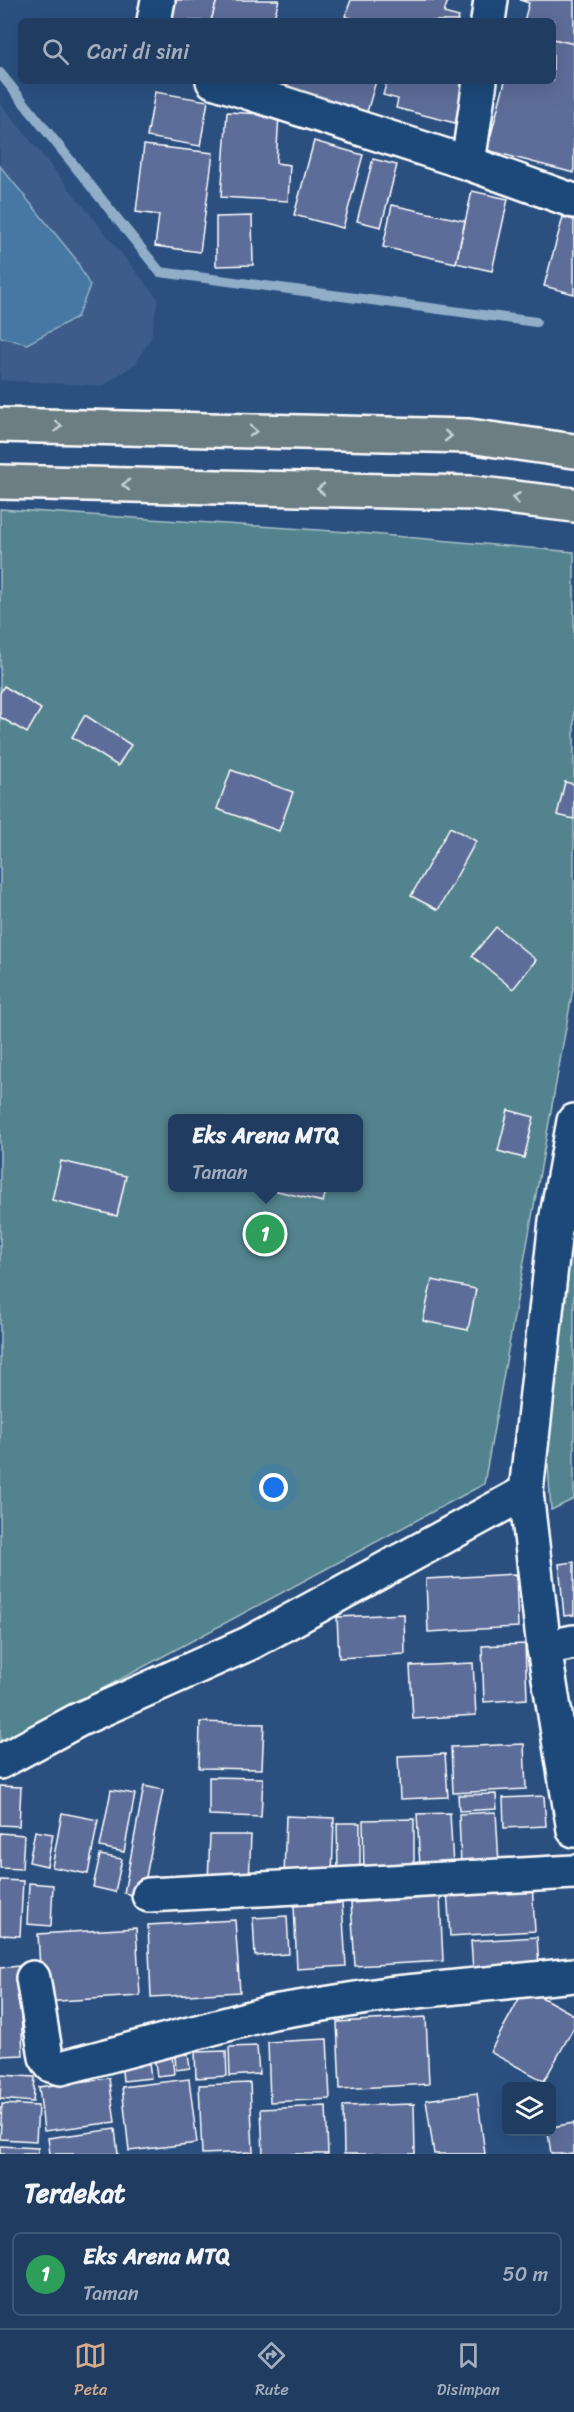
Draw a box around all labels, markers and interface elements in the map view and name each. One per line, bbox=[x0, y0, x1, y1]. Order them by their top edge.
search box bbox=[18, 18, 556, 84]
text: Cari di sini bbox=[87, 32, 189, 71]
icon: search bbox=[39, 35, 72, 68]
one-way arrow bbox=[54, 420, 63, 432]
one-way arrow bbox=[249, 425, 258, 437]
one-way arrow bbox=[444, 430, 453, 442]
one-way arrow bbox=[122, 478, 131, 491]
one-way arrow bbox=[317, 483, 326, 496]
one-way arrow bbox=[511, 492, 520, 505]
popup bbox=[168, 1114, 363, 1192]
text: Eks Arena MTQ bbox=[192, 1116, 339, 1155]
text: Taman bbox=[192, 1155, 248, 1190]
pin: 1 bbox=[246, 1212, 284, 1256]
your location bbox=[259, 1473, 288, 1502]
map controls bbox=[502, 2082, 556, 2136]
button: layers bbox=[502, 2082, 556, 2136]
text: Terdekat bbox=[24, 2170, 125, 2216]
text: Eks Arena MTQ bbox=[83, 2237, 230, 2276]
text: 1 bbox=[41, 2257, 50, 2292]
text: 50 m bbox=[503, 2257, 548, 2292]
text: Taman bbox=[83, 2276, 139, 2311]
tab: Peta bbox=[74, 2339, 107, 2404]
tab: Rute bbox=[255, 2339, 289, 2404]
tab: Disimpan bbox=[437, 2339, 500, 2404]

